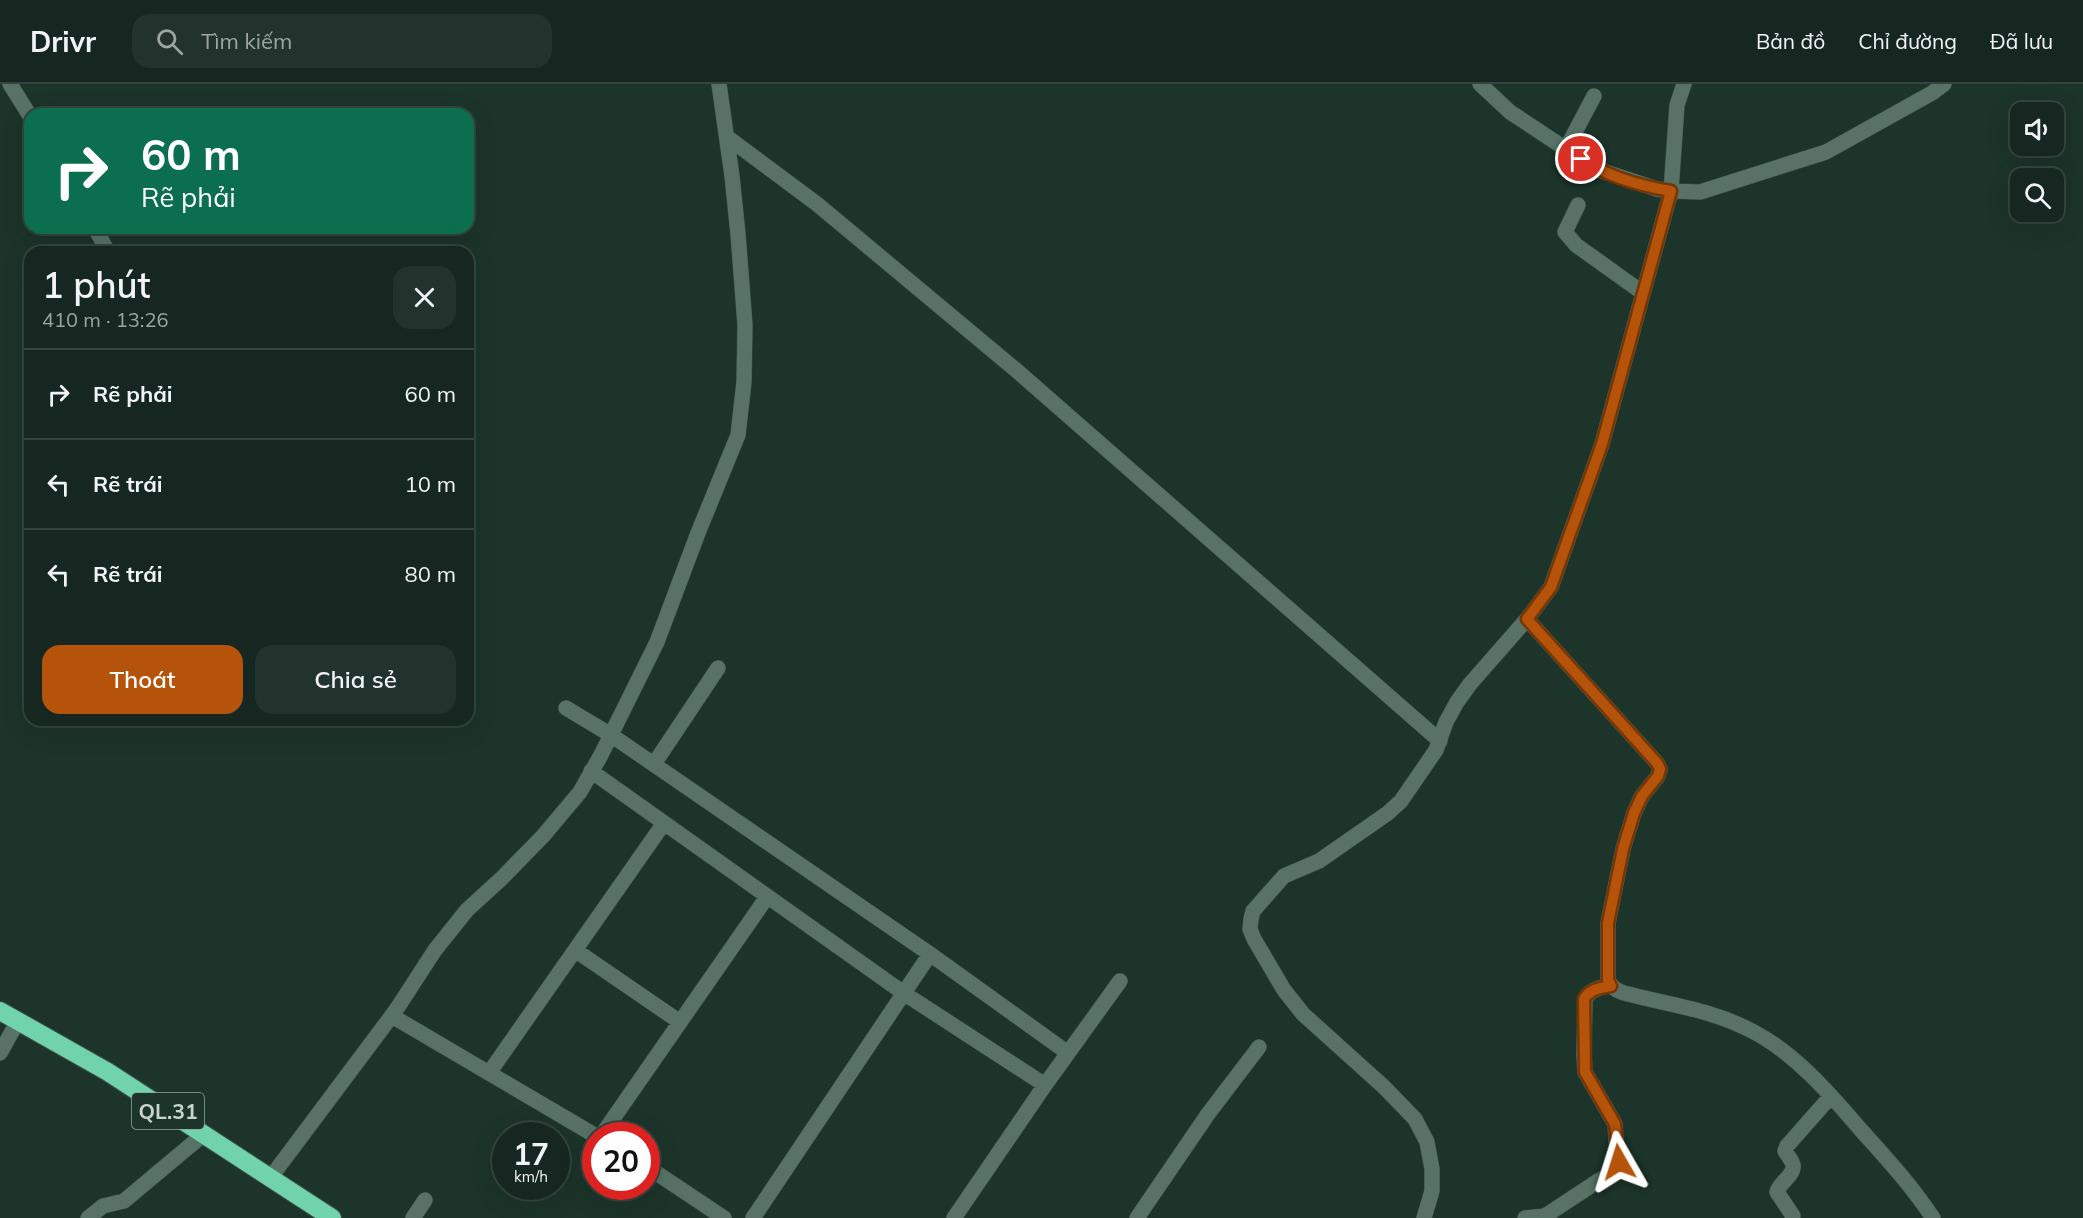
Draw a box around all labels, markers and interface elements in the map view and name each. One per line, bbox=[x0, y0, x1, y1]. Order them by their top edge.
search box bbox=[132, 14, 552, 68]
text: Drivr bbox=[30, 24, 96, 59]
icon: search bbox=[153, 25, 186, 58]
text: Tìm kiếm bbox=[201, 27, 292, 55]
text: Bản đồ bbox=[1756, 28, 1825, 54]
text: Chỉ đường bbox=[1858, 28, 1957, 54]
text: Đã lưu bbox=[1990, 28, 2053, 54]
map controls bbox=[2010, 102, 2064, 222]
button: sound bbox=[2010, 102, 2064, 156]
text: 60 m bbox=[141, 128, 241, 181]
icon: right bbox=[42, 132, 120, 210]
pin bbox=[1555, 133, 1606, 184]
icon: arrive bbox=[1564, 142, 1597, 175]
button: search bbox=[2010, 168, 2064, 222]
text: Rẽ phải bbox=[141, 180, 236, 214]
text: 1 phút bbox=[42, 262, 151, 307]
button: close bbox=[393, 266, 456, 329]
text: 410 m · 13:26 bbox=[42, 307, 168, 332]
icon: right bbox=[42, 378, 75, 411]
text: Rẽ phải bbox=[93, 380, 173, 408]
text: 60 m bbox=[405, 380, 456, 408]
icon: left bbox=[42, 468, 75, 501]
text: Rẽ trái bbox=[93, 470, 163, 498]
text: 10 m bbox=[405, 470, 456, 498]
icon: left bbox=[42, 558, 75, 591]
text: Rẽ trái bbox=[93, 560, 163, 588]
text: 80 m bbox=[405, 560, 456, 588]
button: Thoát bbox=[42, 645, 243, 714]
button: Chia sẻ bbox=[255, 645, 456, 714]
road number: QL.31 bbox=[132, 1093, 204, 1129]
speed limit sign: 20 bbox=[582, 1122, 660, 1200]
position arrow bbox=[1587, 1130, 1651, 1194]
text: 17 bbox=[513, 1135, 549, 1173]
text: km/h bbox=[514, 1167, 548, 1186]

